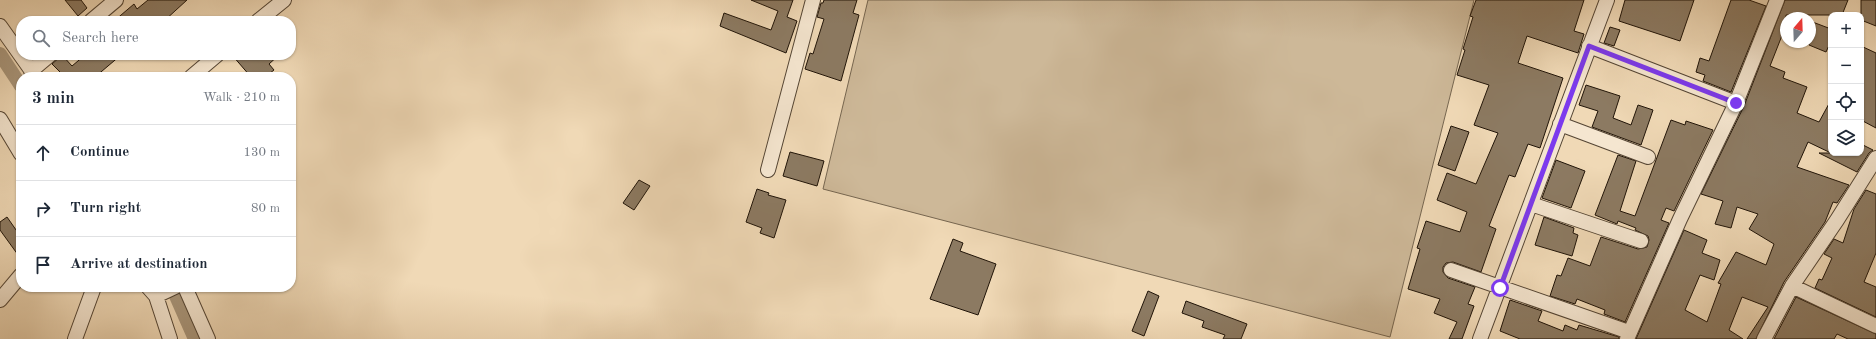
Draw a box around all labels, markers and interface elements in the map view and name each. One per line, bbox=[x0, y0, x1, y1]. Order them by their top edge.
north arrow bbox=[1780, 12, 1816, 48]
map controls bbox=[1828, 12, 1864, 156]
button: + bbox=[1828, 12, 1864, 48]
search box bbox=[16, 16, 296, 60]
icon: search bbox=[30, 27, 52, 49]
text: Search here bbox=[62, 31, 139, 46]
button: − bbox=[1828, 48, 1864, 84]
button: locate bbox=[1828, 84, 1864, 120]
text: 3 min bbox=[32, 90, 75, 107]
text: Walk · 210 m bbox=[203, 91, 280, 104]
route end bbox=[1727, 94, 1745, 112]
button: layers bbox=[1828, 120, 1864, 156]
icon: ahead bbox=[32, 142, 54, 164]
text: Continue bbox=[70, 145, 129, 160]
text: 130 m bbox=[243, 146, 280, 159]
icon: right bbox=[32, 198, 54, 220]
text: Turn right bbox=[70, 201, 141, 216]
text: 80 m bbox=[251, 202, 280, 215]
icon: arrive bbox=[32, 254, 54, 276]
text: Arrive at destination bbox=[70, 257, 208, 272]
route start bbox=[1491, 279, 1509, 297]

